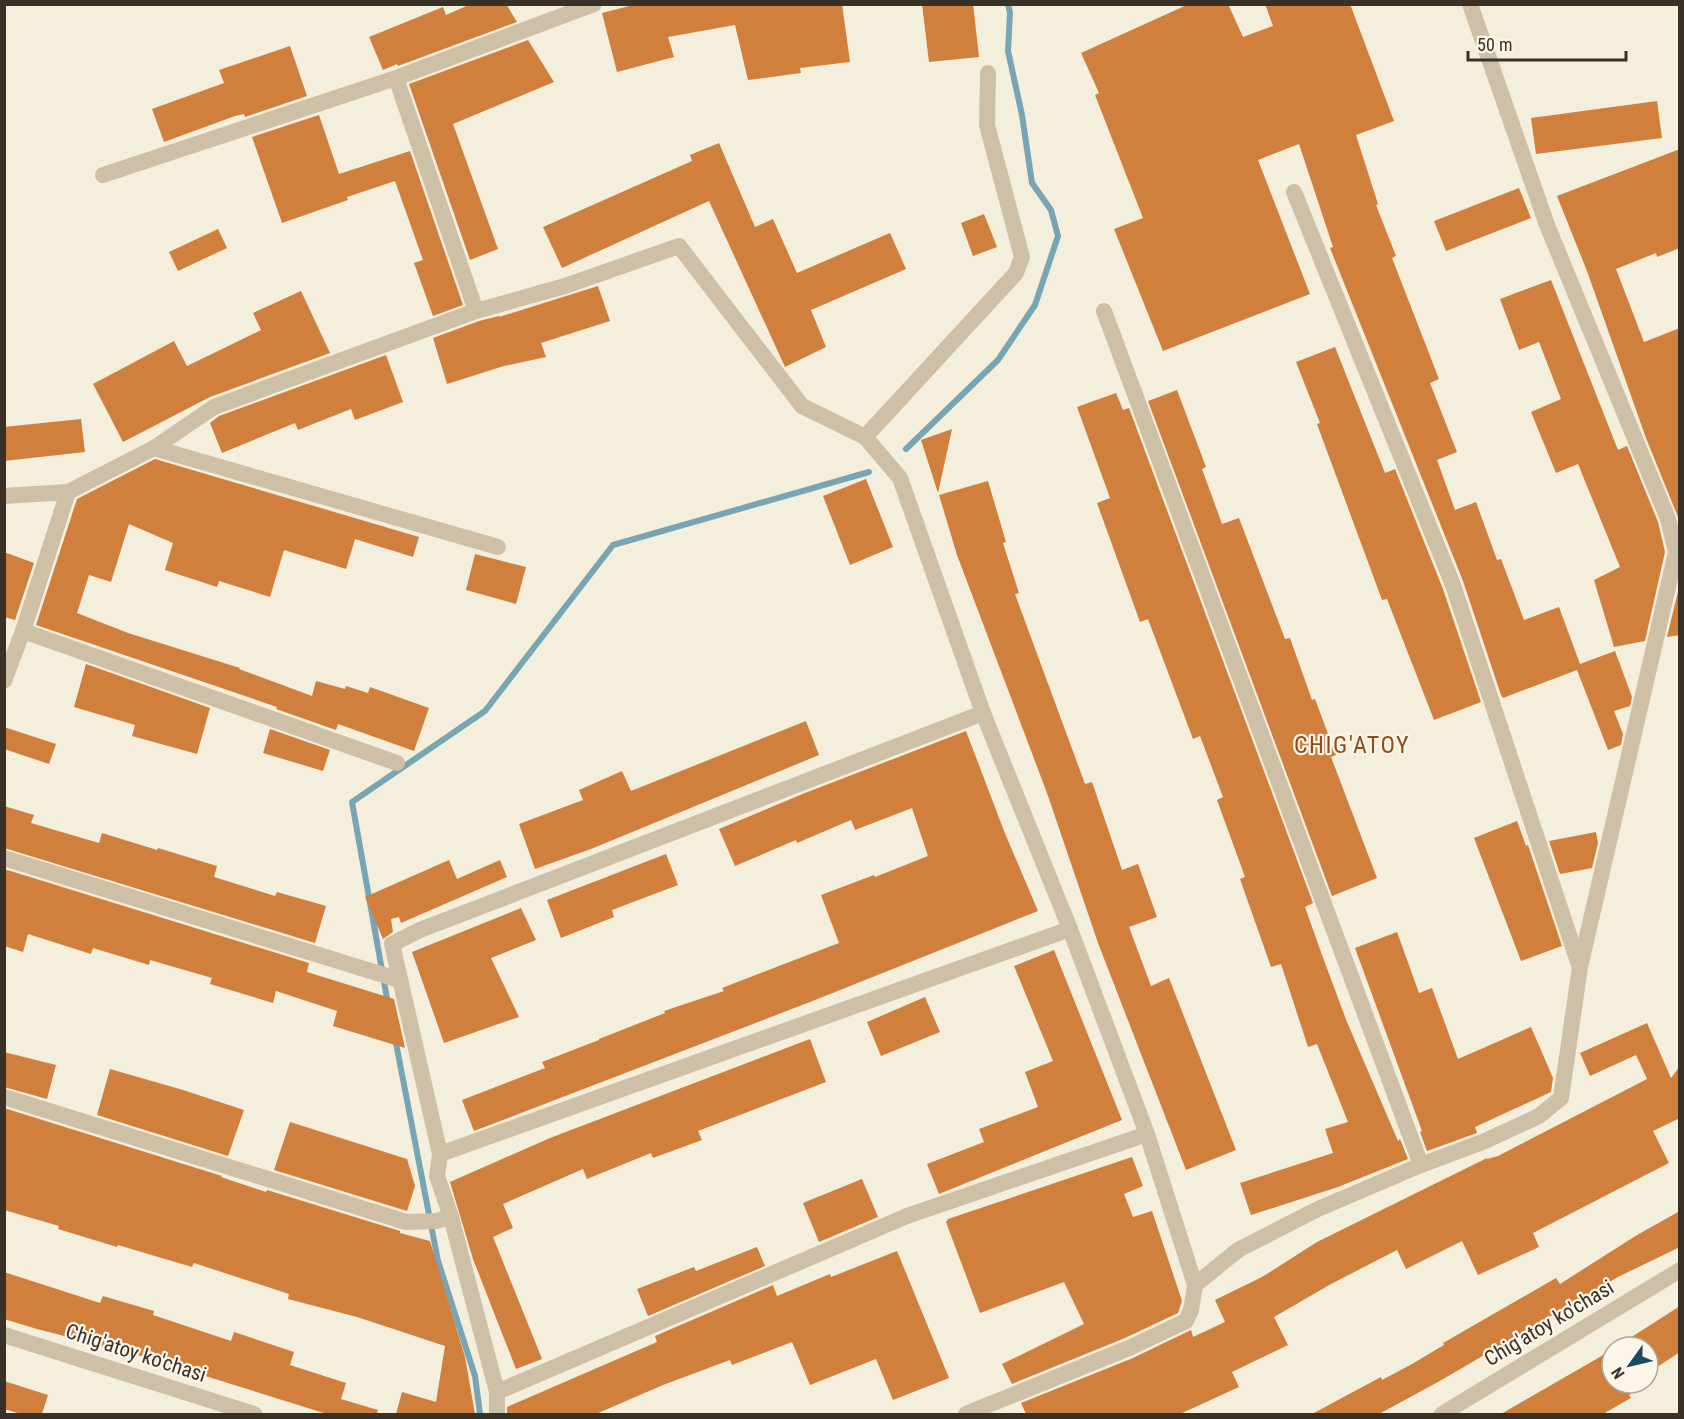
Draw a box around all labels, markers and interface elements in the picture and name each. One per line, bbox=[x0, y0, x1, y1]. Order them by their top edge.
scale bar bbox=[1468, 24, 1626, 62]
text: 50 m bbox=[1477, 34, 1512, 55]
district label: CHIG'ATOY bbox=[1294, 731, 1410, 759]
street label: Chig'atoy ko'chasi bbox=[1480, 1275, 1618, 1371]
street label: Chig'atoy ko'chasi bbox=[63, 1319, 209, 1387]
north arrow bbox=[1600, 1335, 1660, 1395]
text: N bbox=[1607, 1364, 1629, 1382]

